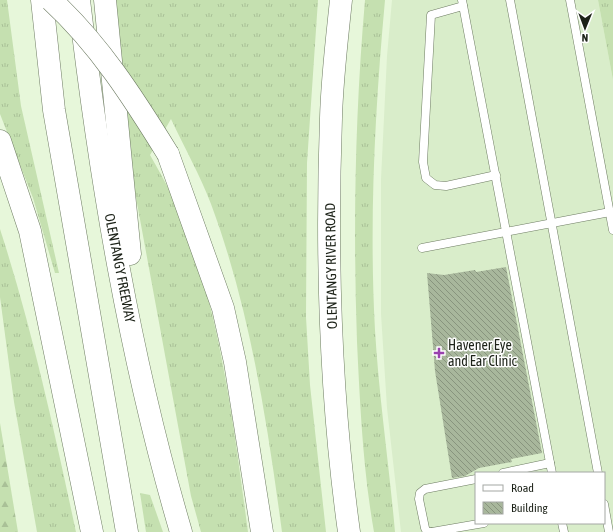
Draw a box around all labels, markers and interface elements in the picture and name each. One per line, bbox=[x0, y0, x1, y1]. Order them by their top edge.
north arrow bbox=[565, 8, 605, 48]
text: N bbox=[581, 32, 588, 44]
street label: OLENTANGY RIVER ROAD bbox=[322, 203, 340, 329]
street label: OLENTANGY FREEWAY bbox=[102, 212, 139, 325]
place label: Havener Eye and Ear Clinic bbox=[448, 337, 518, 369]
marker: Havener Eye and Ear Clinic bbox=[433, 347, 445, 359]
legend bbox=[475, 472, 605, 524]
text: Road bbox=[511, 481, 534, 495]
text: Building bbox=[511, 501, 549, 515]

